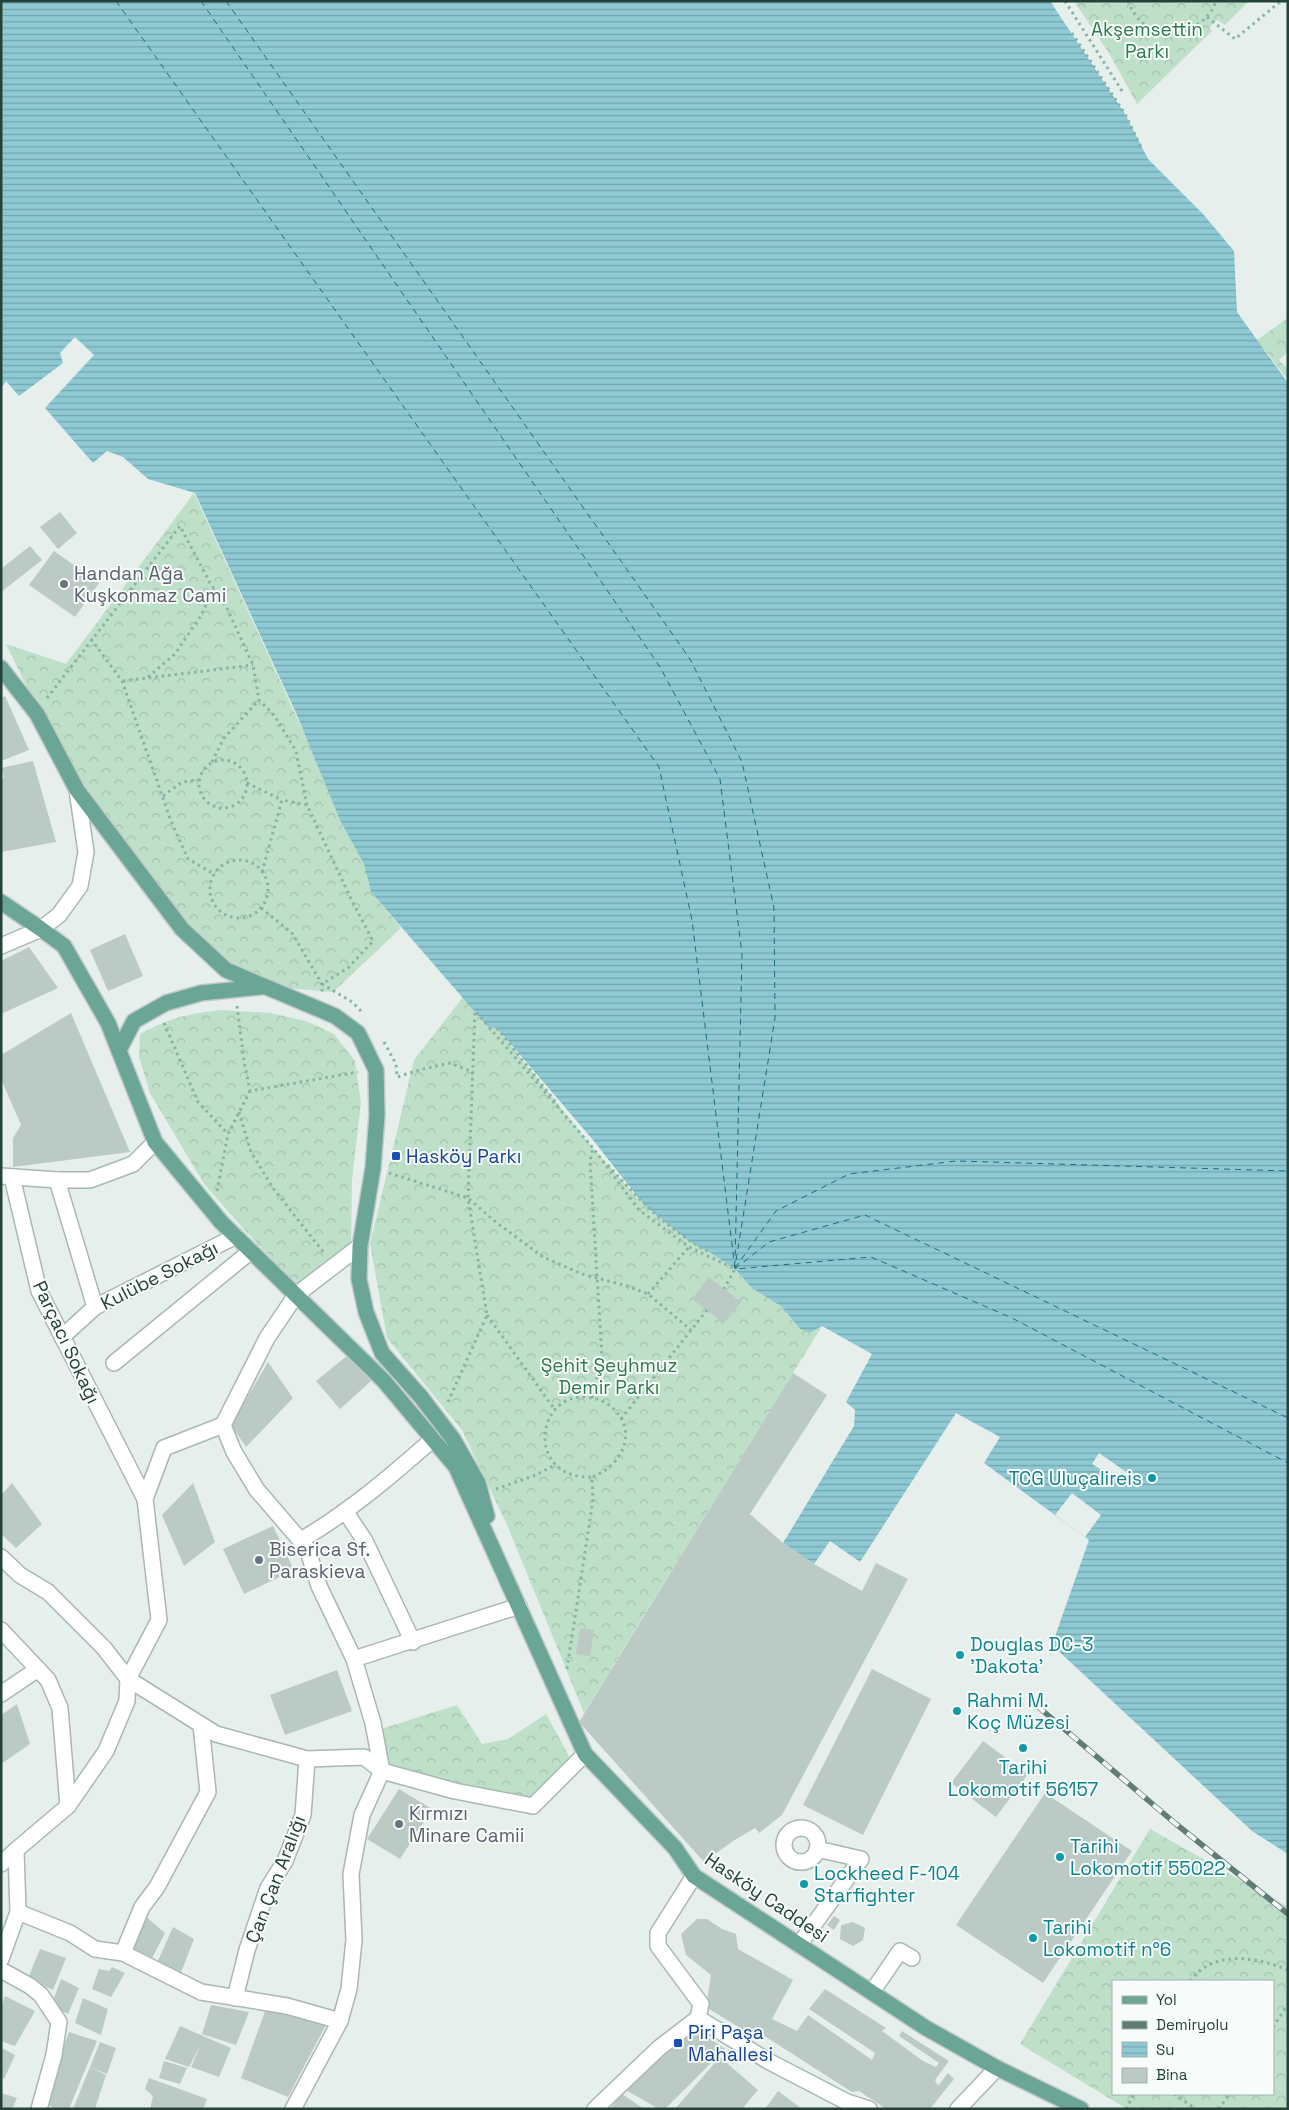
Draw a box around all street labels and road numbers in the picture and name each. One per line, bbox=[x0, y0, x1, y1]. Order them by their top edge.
street label: Kulübe Sokağı bbox=[96, 1235, 222, 1316]
street label: Parçacı Sokağı bbox=[27, 1277, 106, 1408]
street label: Çan Çan Aralığı bbox=[240, 1812, 311, 1947]
street label: Hasköy Caddesi bbox=[700, 1847, 834, 1948]

